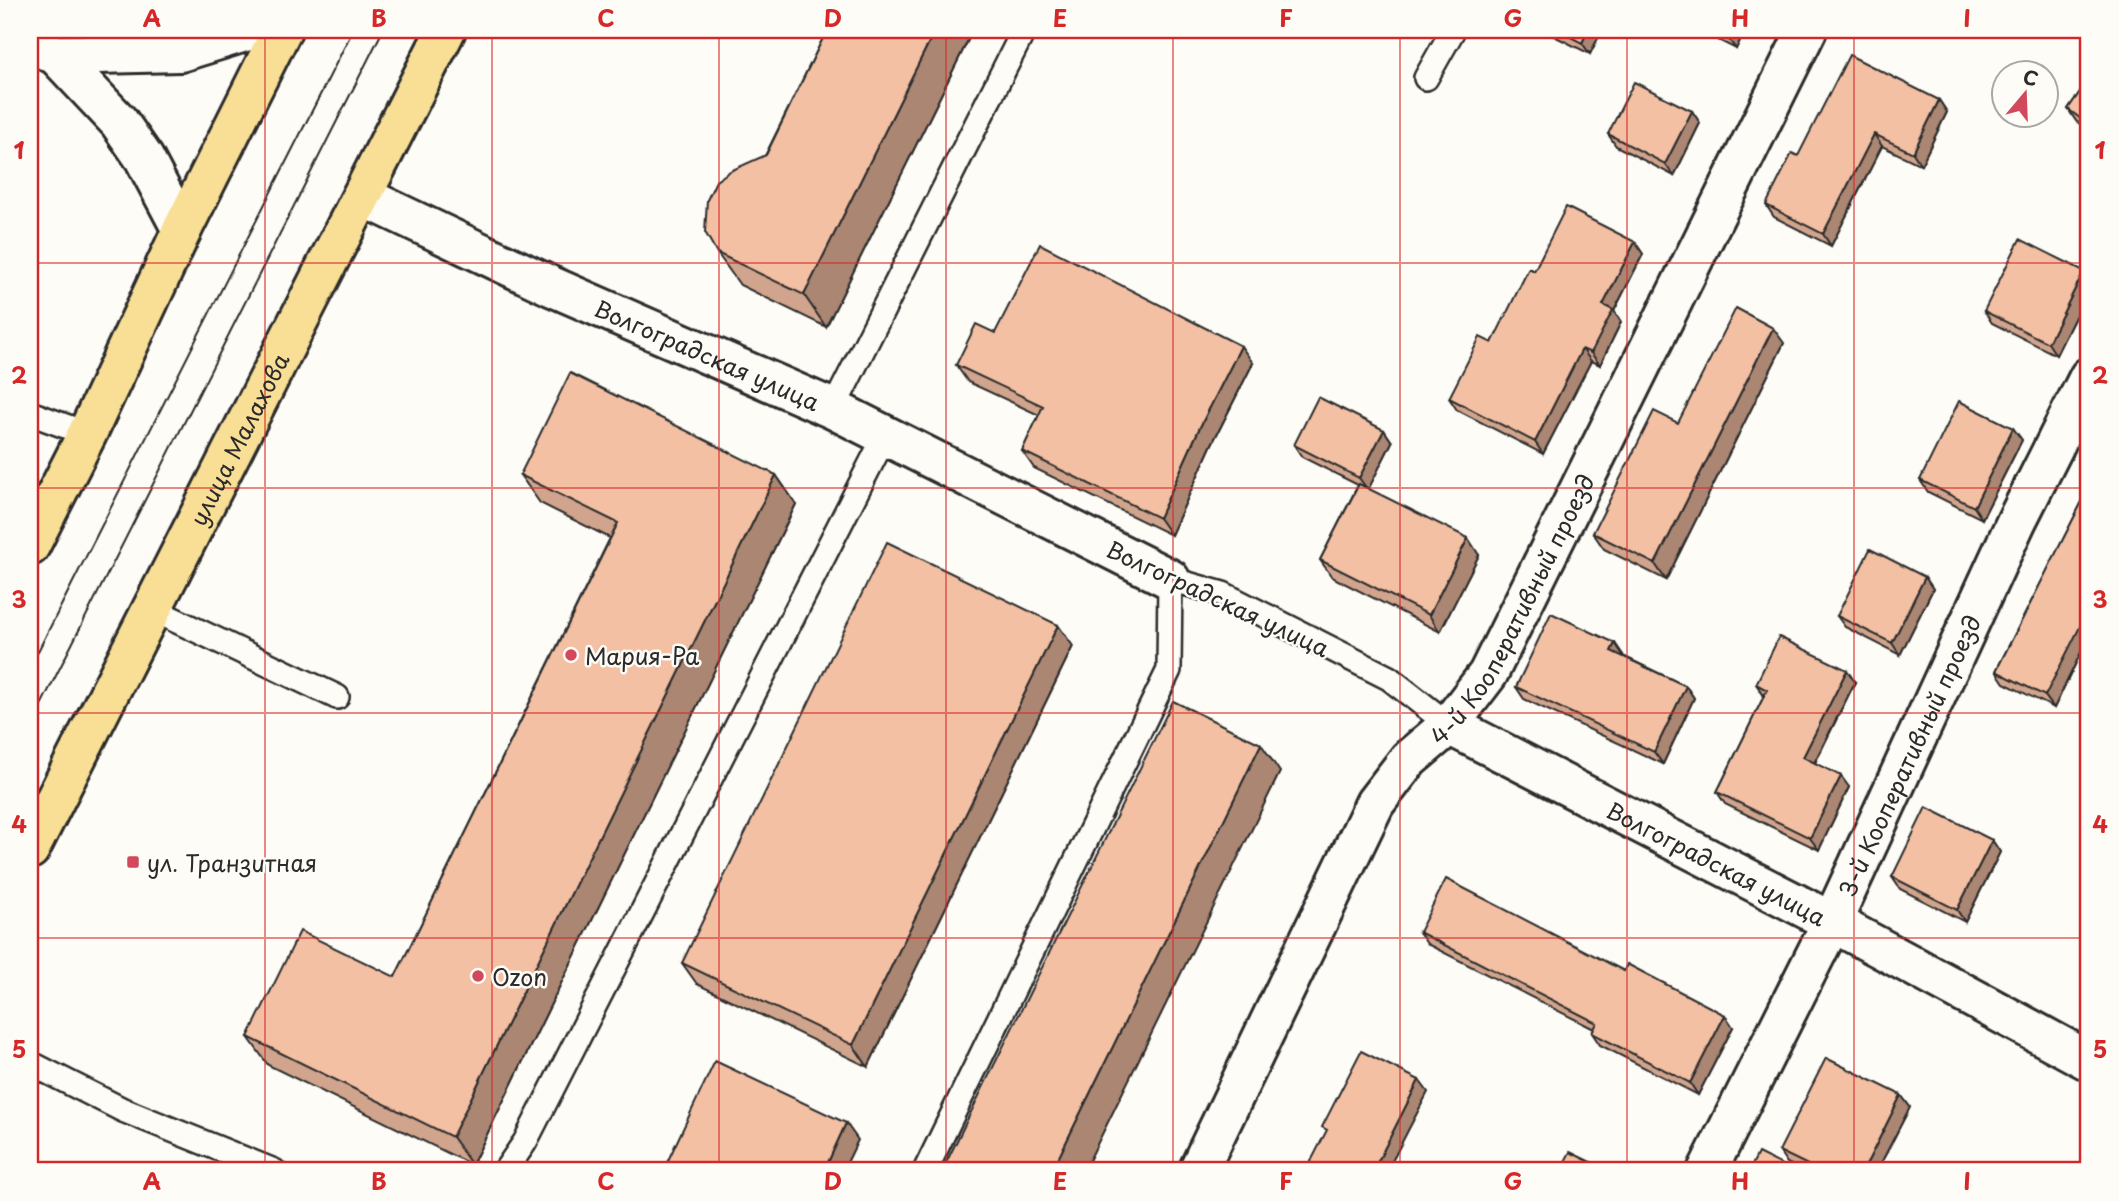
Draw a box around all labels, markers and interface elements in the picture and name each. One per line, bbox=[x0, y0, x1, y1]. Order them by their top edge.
text: A bbox=[143, 0, 161, 35]
text: B bbox=[371, 0, 387, 35]
text: C bbox=[597, 0, 615, 35]
text: D bbox=[824, 0, 842, 35]
text: E bbox=[1053, 0, 1067, 35]
text: F bbox=[1279, 0, 1293, 35]
text: G bbox=[1504, 0, 1522, 35]
text: H bbox=[1731, 0, 1749, 35]
text: I bbox=[1963, 0, 1971, 35]
north arrow bbox=[1990, 60, 2060, 130]
text: С bbox=[2020, 61, 2042, 93]
text: 1 bbox=[14, 132, 25, 167]
text: 1 bbox=[2095, 132, 2106, 167]
street label: Волгоградская улица bbox=[589, 290, 826, 419]
street label: улица Малахова bbox=[180, 346, 297, 531]
text: 2 bbox=[11, 357, 27, 392]
text: 2 bbox=[2092, 357, 2108, 392]
street label: 4-й Кооперативный проезд bbox=[1422, 468, 1602, 752]
street label: Волгоградская улица bbox=[1101, 531, 1336, 665]
text: 3 bbox=[11, 581, 27, 616]
text: 3 bbox=[2092, 581, 2108, 616]
street label: 3-й Кооперативный проезд bbox=[1829, 609, 1989, 902]
place label: Мария-Ра bbox=[585, 638, 700, 673]
marker: Мария-Ра bbox=[563, 647, 579, 663]
street label: Волгоградская улица bbox=[1601, 792, 1833, 934]
text: 4 bbox=[11, 806, 27, 841]
text: 4 bbox=[2092, 806, 2108, 841]
place label: ул. Транзитная bbox=[147, 845, 317, 880]
marker: ул. Транзитная bbox=[125, 854, 141, 870]
place label: Ozon bbox=[492, 959, 547, 994]
marker: Ozon bbox=[470, 968, 486, 984]
text: 5 bbox=[12, 1031, 26, 1066]
text: 5 bbox=[2093, 1031, 2107, 1066]
text: A bbox=[143, 1163, 161, 1198]
text: B bbox=[371, 1163, 387, 1198]
text: C bbox=[597, 1163, 615, 1198]
text: D bbox=[824, 1163, 842, 1198]
text: E bbox=[1053, 1163, 1067, 1198]
text: F bbox=[1279, 1163, 1293, 1198]
text: G bbox=[1504, 1163, 1522, 1198]
text: H bbox=[1731, 1163, 1749, 1198]
text: I bbox=[1963, 1163, 1971, 1198]

